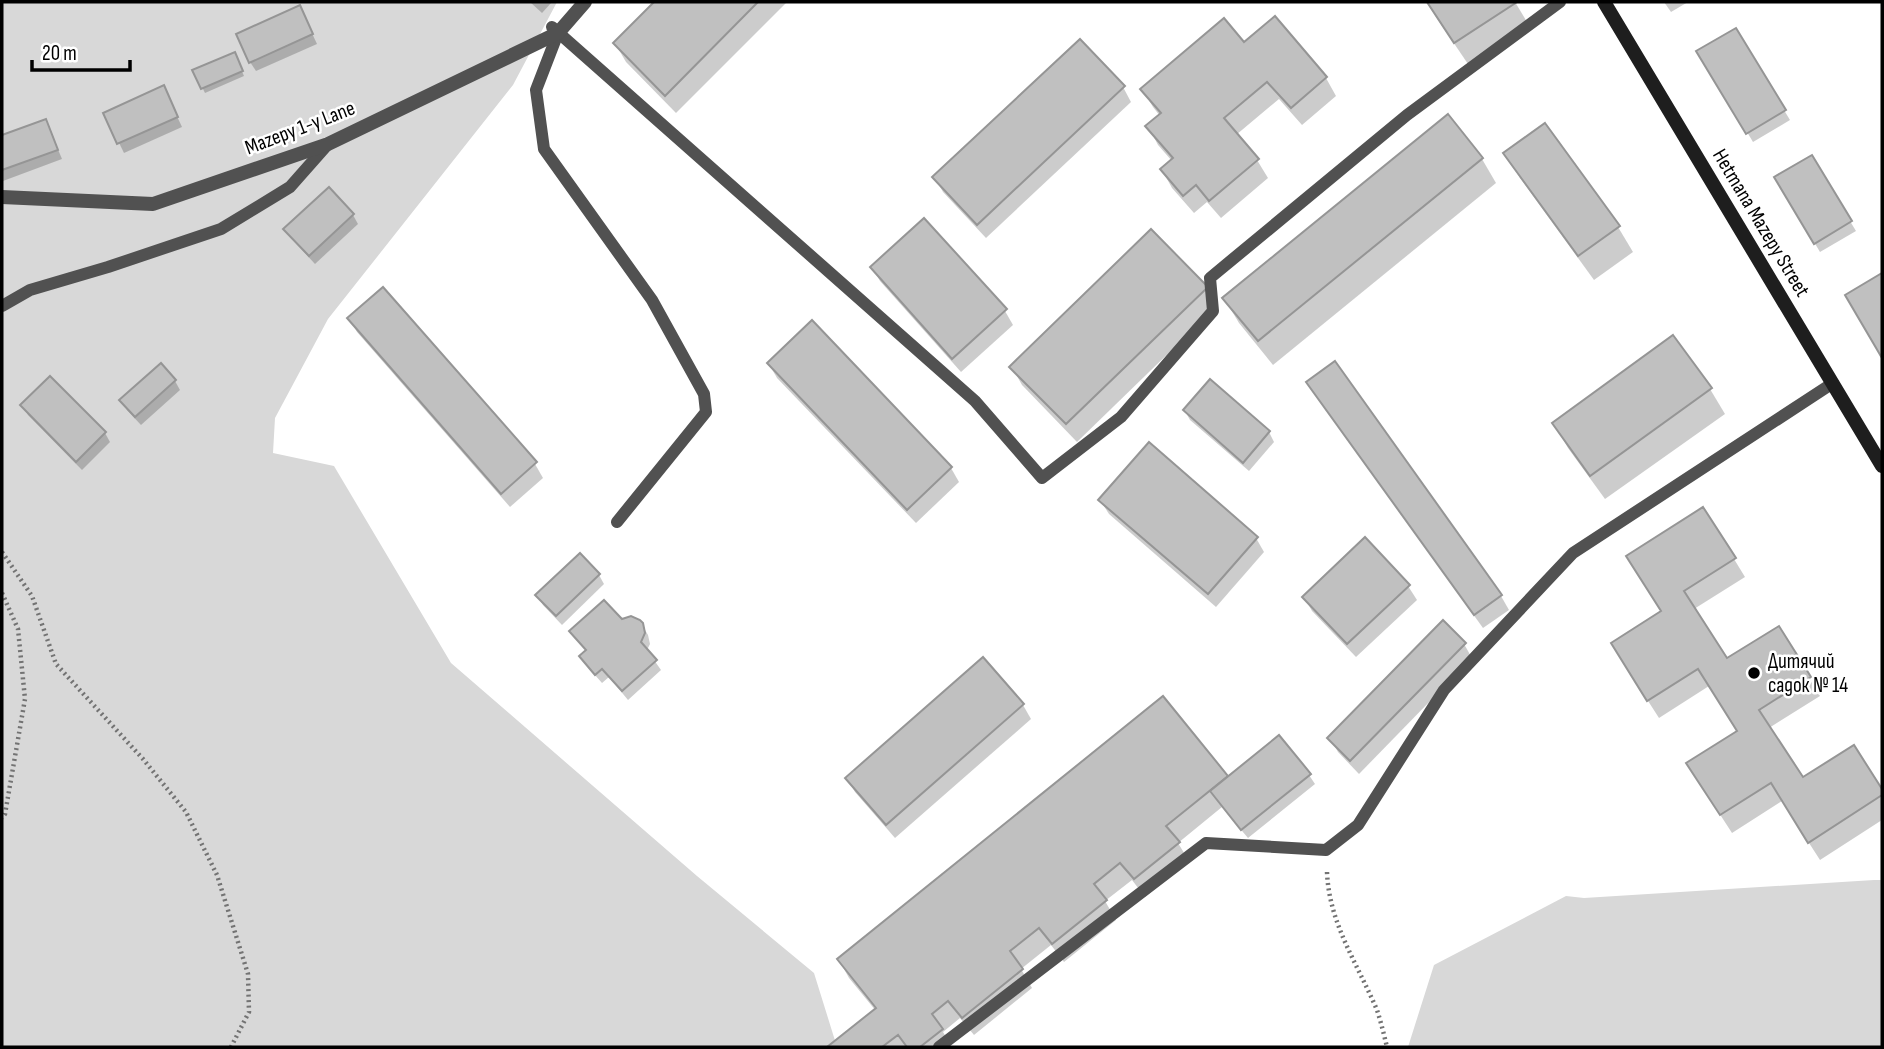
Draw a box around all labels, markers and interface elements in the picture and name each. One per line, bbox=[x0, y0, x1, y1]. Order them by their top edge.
scale bar bbox=[32, 28, 130, 72]
text: 20 m bbox=[42, 41, 77, 66]
street label: Mazepy 1-y Lane bbox=[241, 96, 359, 160]
street label: Hetmana Mazepy Street bbox=[1707, 145, 1815, 301]
place label: Дитячий садок № 14 bbox=[1768, 649, 1848, 698]
marker: Дитячий садок № 14 bbox=[1746, 665, 1762, 681]

